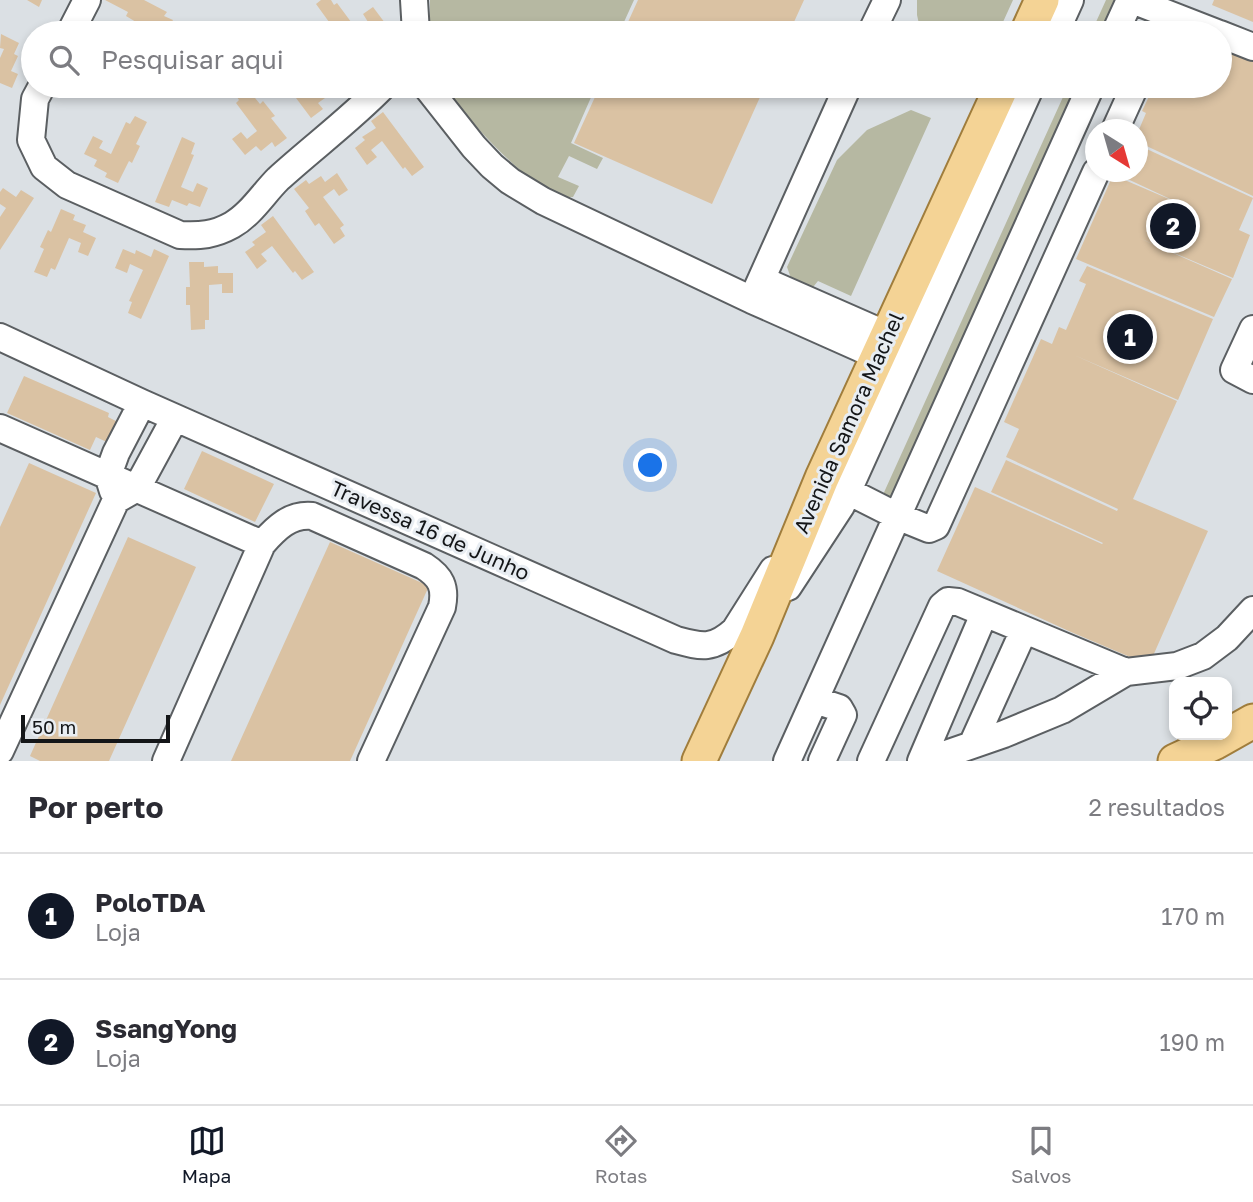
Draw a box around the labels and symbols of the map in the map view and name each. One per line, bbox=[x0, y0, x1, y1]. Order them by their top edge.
north arrow bbox=[1085, 119, 1148, 182]
pin: 2 bbox=[1150, 200, 1196, 252]
street label: Avenida Samora Machel bbox=[787, 308, 909, 537]
pin: 1 bbox=[1107, 311, 1153, 363]
your location bbox=[633, 448, 667, 482]
street label: Travessa 16 de Junho bbox=[327, 475, 534, 586]
scale bar bbox=[21, 712, 170, 744]

